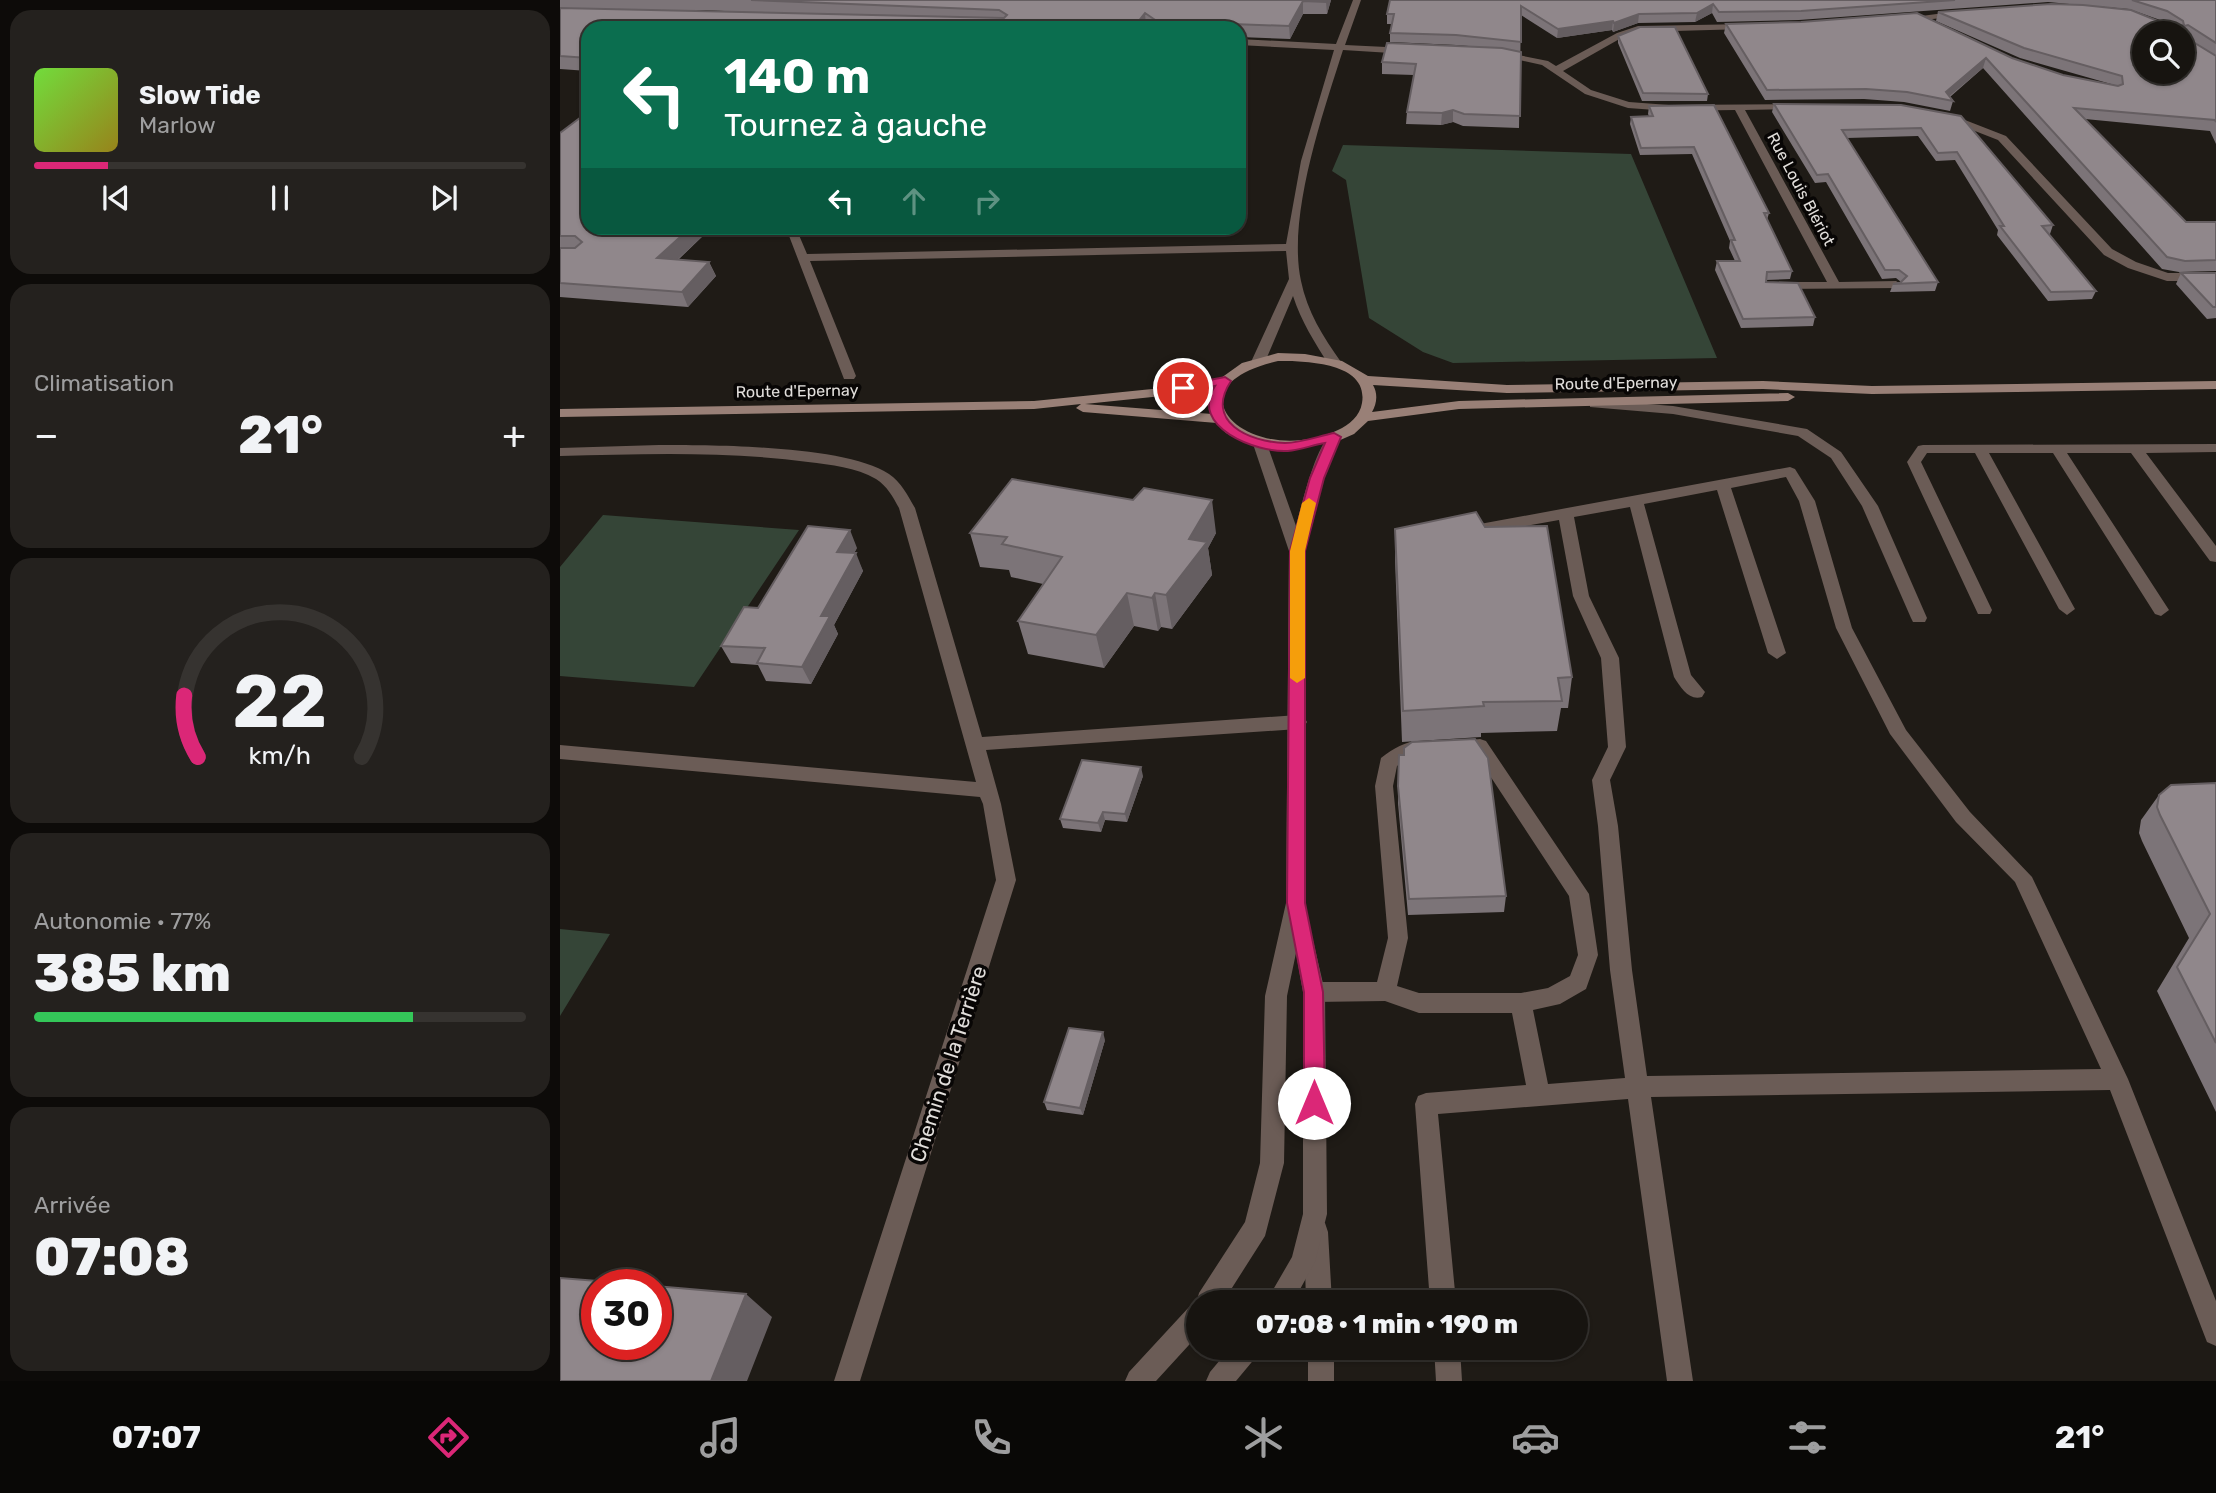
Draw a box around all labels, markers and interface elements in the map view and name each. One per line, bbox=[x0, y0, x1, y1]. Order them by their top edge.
map controls bbox=[2132, 21, 2195, 84]
button: search bbox=[2132, 21, 2195, 84]
text: 140 m bbox=[724, 47, 870, 105]
icon: left bbox=[609, 49, 700, 140]
text: Slow Tide bbox=[139, 80, 261, 111]
text: Tournez à gauche bbox=[724, 106, 987, 144]
text: Marlow bbox=[139, 111, 216, 139]
street label: Rue Louis Blériot bbox=[1763, 129, 1839, 249]
icon: previous bbox=[97, 179, 135, 217]
icon: pause bbox=[261, 179, 299, 217]
icon: next bbox=[425, 179, 463, 217]
icon: left bbox=[822, 182, 860, 220]
icon: ahead bbox=[895, 182, 933, 220]
icon: right bbox=[968, 182, 1006, 220]
pin bbox=[1153, 358, 1213, 418]
text: Climatisation bbox=[34, 369, 174, 397]
icon: arrive bbox=[1164, 369, 1202, 407]
street label: Route d'Epernay bbox=[1554, 372, 1678, 394]
street label: Route d'Epernay bbox=[735, 380, 859, 402]
text: 21° bbox=[238, 404, 323, 466]
text: − bbox=[34, 412, 59, 458]
text: + bbox=[502, 412, 526, 458]
text: 22 bbox=[233, 659, 327, 745]
text: km/h bbox=[249, 740, 311, 769]
text: Autonomie · 77% bbox=[34, 907, 211, 935]
text: 385 km bbox=[34, 942, 231, 1004]
street label: Chemin de la Terrière bbox=[904, 963, 992, 1165]
position arrow bbox=[1277, 1066, 1351, 1140]
text: Arrivée bbox=[34, 1191, 111, 1219]
text: 07:08 bbox=[34, 1226, 190, 1288]
speed limit sign: 30 bbox=[581, 1269, 672, 1360]
text: 07:08 · 1 min · 190 m bbox=[1256, 1309, 1518, 1340]
icon: directions bbox=[424, 1413, 473, 1462]
icon: music bbox=[696, 1413, 745, 1462]
icon: phone bbox=[967, 1413, 1016, 1462]
icon: climate bbox=[1239, 1413, 1288, 1462]
icon: car bbox=[1511, 1413, 1560, 1462]
icon: filters bbox=[1783, 1413, 1832, 1462]
text: 07:07 bbox=[111, 1418, 201, 1456]
text: 21° bbox=[2055, 1418, 2105, 1456]

